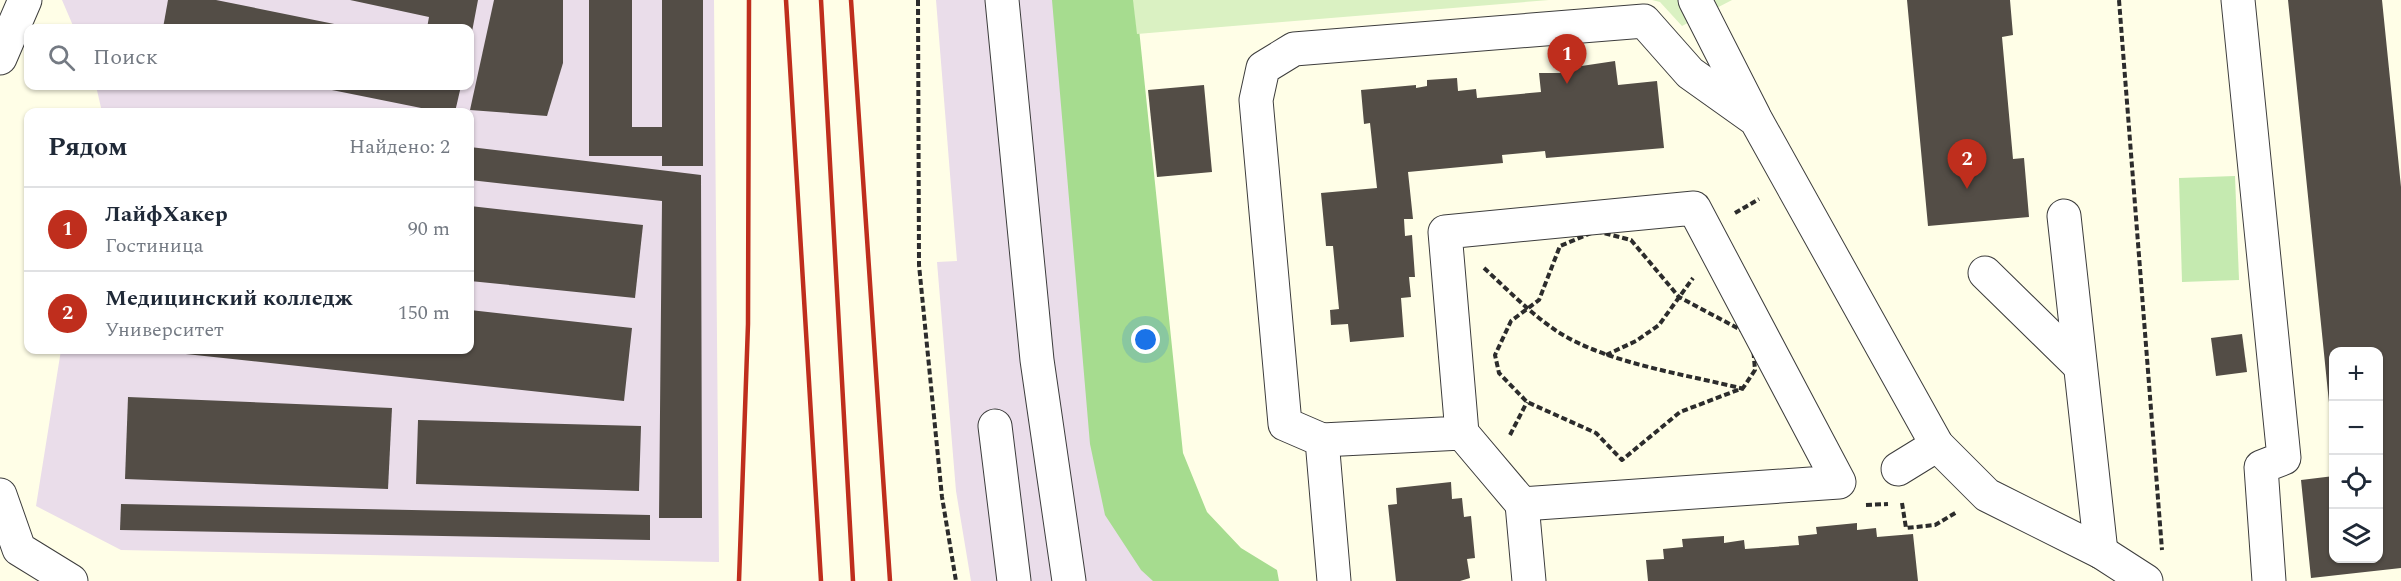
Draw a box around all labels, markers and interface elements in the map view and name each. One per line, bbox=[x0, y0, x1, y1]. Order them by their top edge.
search box bbox=[24, 24, 474, 90]
pin: 1 bbox=[1548, 34, 1586, 84]
icon: search bbox=[45, 41, 78, 74]
text: Поиск bbox=[93, 41, 158, 74]
text: Рядом bbox=[48, 127, 128, 167]
text: Найдено: 2 bbox=[349, 132, 450, 162]
pin: 2 bbox=[1948, 140, 1986, 189]
text: ЛайфХакер bbox=[105, 198, 228, 231]
text: 1 bbox=[62, 214, 73, 244]
text: 90 m bbox=[408, 214, 450, 244]
text: Гостиница bbox=[105, 231, 203, 261]
text: Медицинский колледж bbox=[105, 282, 353, 315]
text: 2 bbox=[62, 298, 73, 328]
text: 150 m bbox=[398, 298, 450, 328]
text: Университет bbox=[105, 315, 224, 345]
your location bbox=[1131, 325, 1160, 354]
map controls bbox=[2329, 347, 2383, 563]
button: + bbox=[2329, 347, 2383, 401]
button: − bbox=[2329, 401, 2383, 455]
button: locate bbox=[2329, 455, 2383, 509]
button: layers bbox=[2329, 509, 2383, 563]

